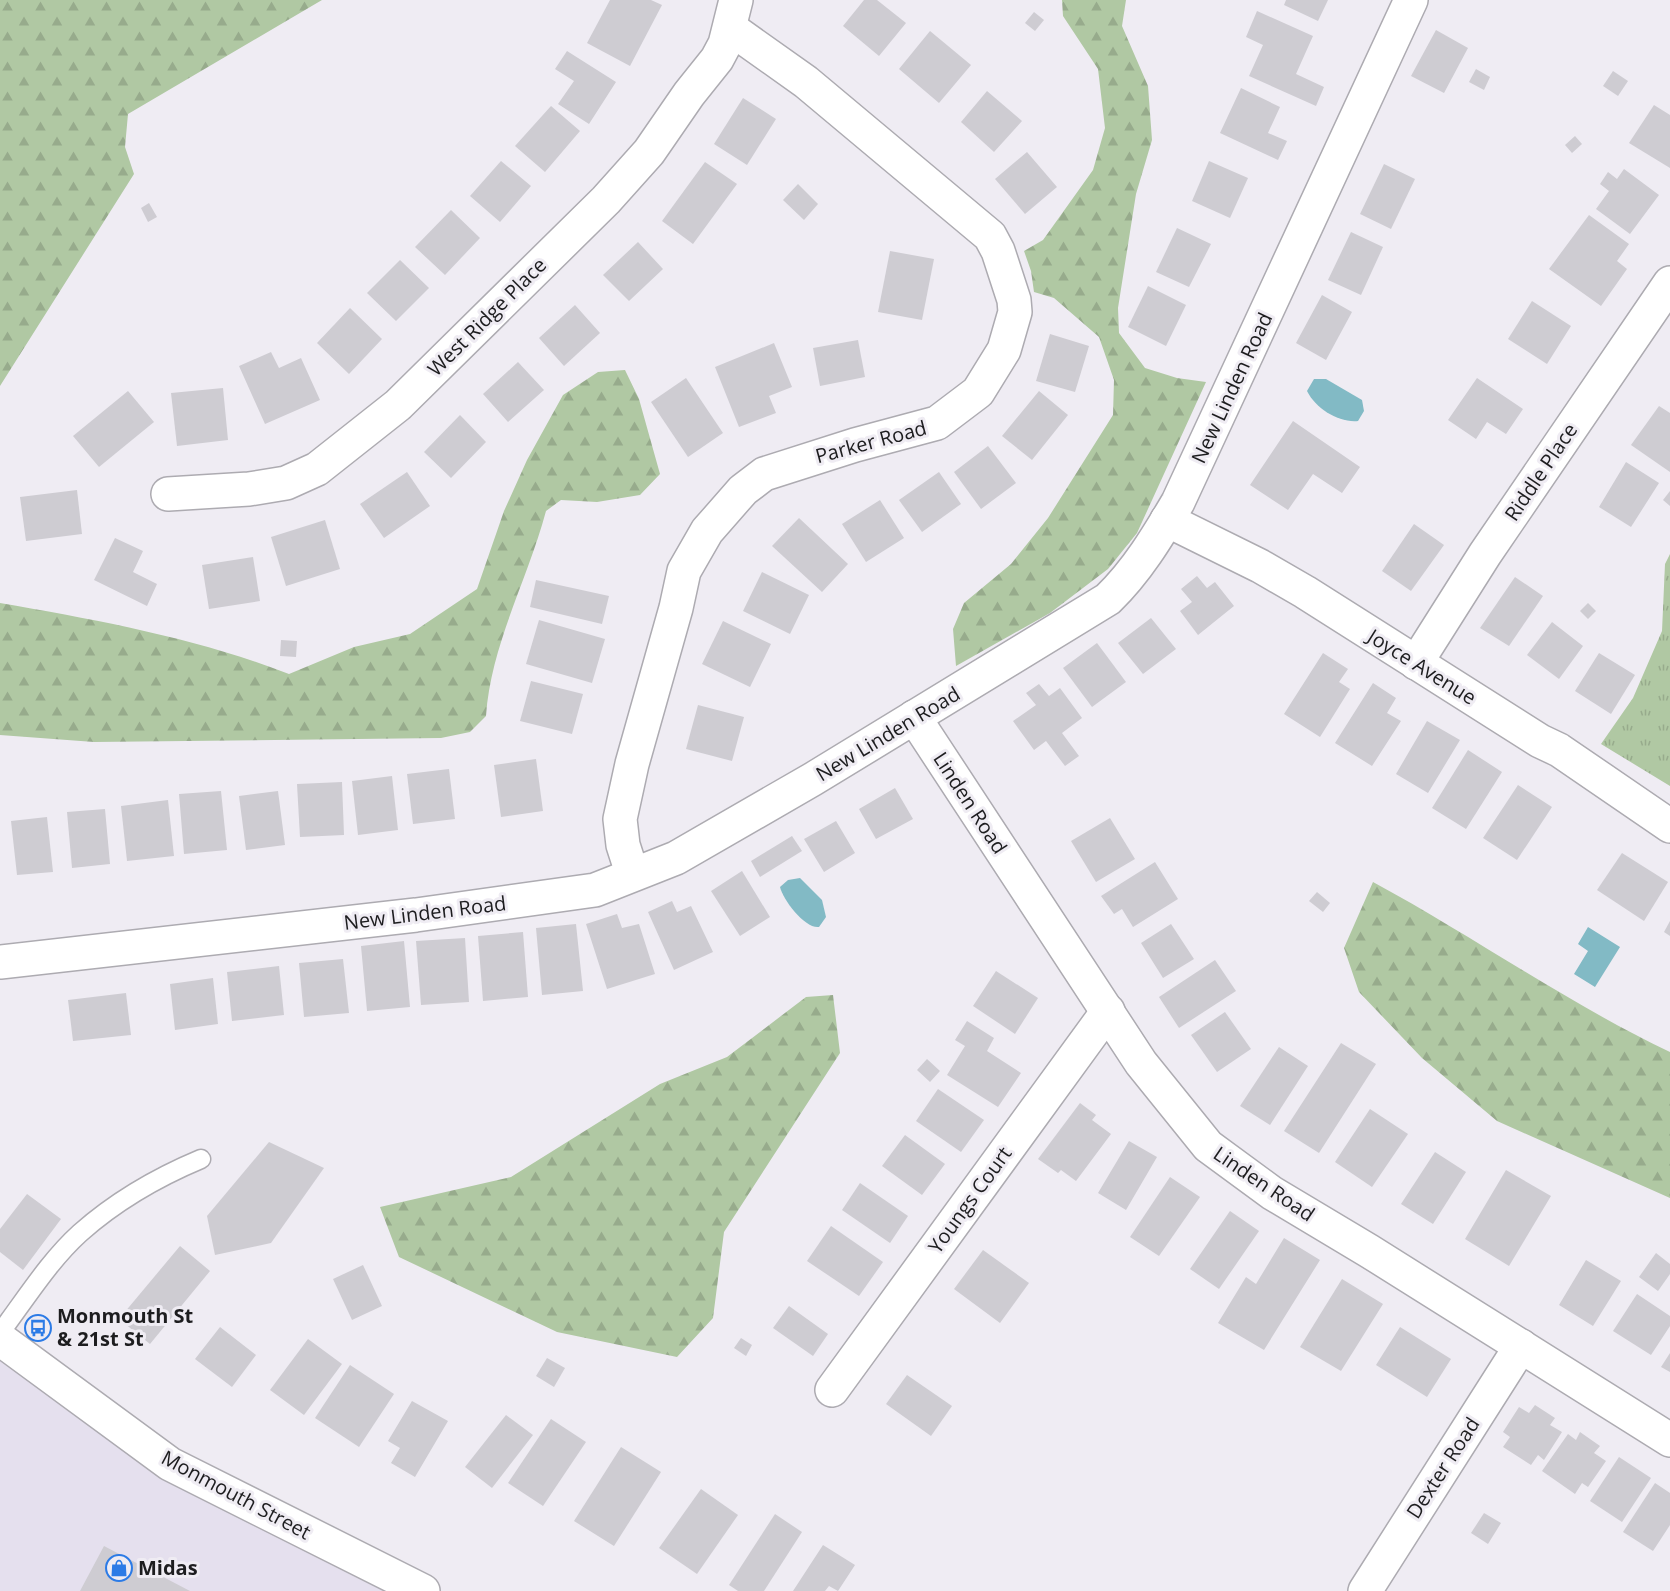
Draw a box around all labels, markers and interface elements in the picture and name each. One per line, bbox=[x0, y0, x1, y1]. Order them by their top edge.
street label: West Ridge Place bbox=[421, 251, 552, 382]
street label: New Linden Road bbox=[1185, 308, 1278, 468]
street label: Parker Road bbox=[812, 414, 929, 469]
street label: Riddle Place bbox=[1498, 418, 1583, 526]
street label: Joyce Avenue bbox=[1361, 621, 1482, 711]
street label: New Linden Road bbox=[811, 680, 965, 787]
street label: Linden Road bbox=[927, 747, 1013, 859]
street label: New Linden Road bbox=[342, 889, 508, 936]
street label: Linden Road bbox=[1208, 1140, 1320, 1227]
street label: Youngs Court bbox=[922, 1141, 1017, 1258]
place label: Monmouth St & 21st St bbox=[57, 1302, 194, 1352]
bus stop icon: Monmouth St & 21st St bbox=[23, 1313, 53, 1343]
street label: Dexter Road bbox=[1400, 1412, 1485, 1524]
street label: Monmouth Street bbox=[157, 1444, 316, 1545]
shop icon: Midas bbox=[104, 1553, 134, 1583]
place label: Midas bbox=[138, 1554, 198, 1581]

